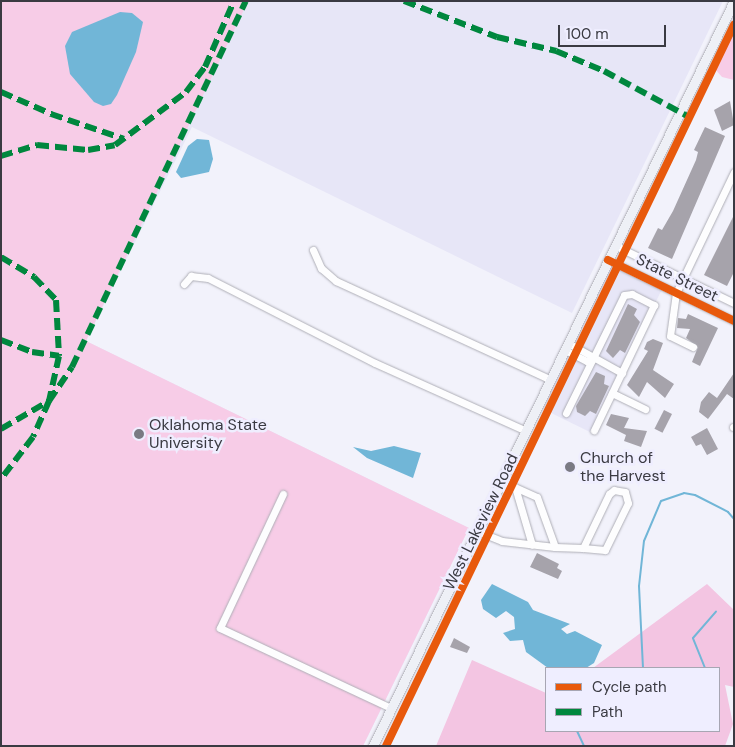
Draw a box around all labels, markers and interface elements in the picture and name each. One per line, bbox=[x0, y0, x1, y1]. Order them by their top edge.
scale bar bbox=[560, 15, 668, 47]
text: 100 m bbox=[566, 24, 609, 44]
street label: State Street bbox=[633, 250, 721, 306]
place label: Oklahoma State University bbox=[149, 415, 267, 453]
marker: Oklahoma State University bbox=[133, 428, 145, 440]
place label: Church of the Harvest bbox=[580, 448, 665, 486]
street label: West Lakeview Road bbox=[439, 450, 523, 594]
marker: Church of the Harvest bbox=[564, 461, 576, 473]
legend bbox=[545, 667, 720, 732]
text: Cycle path bbox=[592, 677, 667, 697]
text: Path bbox=[592, 702, 623, 722]

